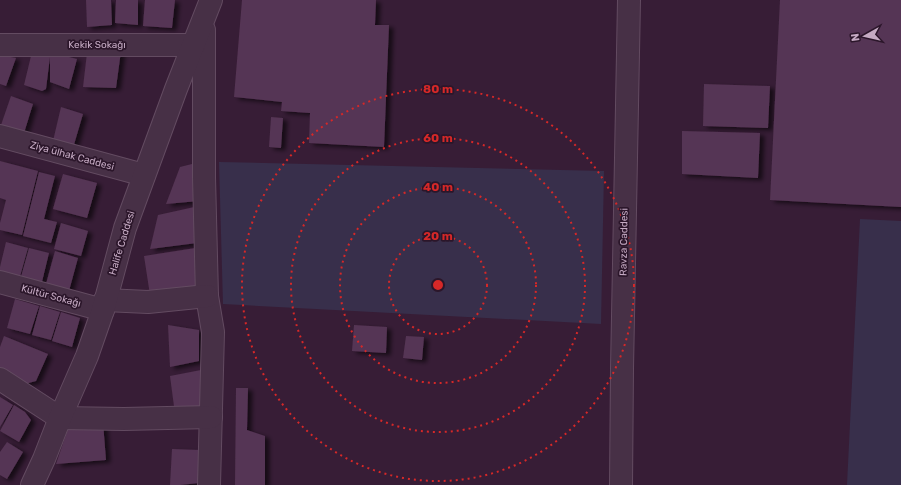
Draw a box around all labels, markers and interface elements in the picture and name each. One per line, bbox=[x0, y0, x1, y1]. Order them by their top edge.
north arrow bbox=[845, 16, 885, 56]
text: N bbox=[849, 32, 863, 42]
street label: Kekik Sokağı bbox=[68, 39, 126, 51]
text: 80 m bbox=[423, 82, 453, 96]
text: 60 m bbox=[423, 131, 453, 145]
street label: Ziya ülhak Caddesi bbox=[29, 139, 115, 173]
text: 40 m bbox=[423, 180, 453, 194]
street label: Ravza Caddesi bbox=[617, 208, 631, 276]
street label: Halife Caddesi bbox=[107, 209, 137, 277]
text: 20 m bbox=[423, 229, 453, 243]
centre of rings bbox=[431, 278, 445, 292]
street label: Kültür Sokağı bbox=[20, 282, 82, 310]

